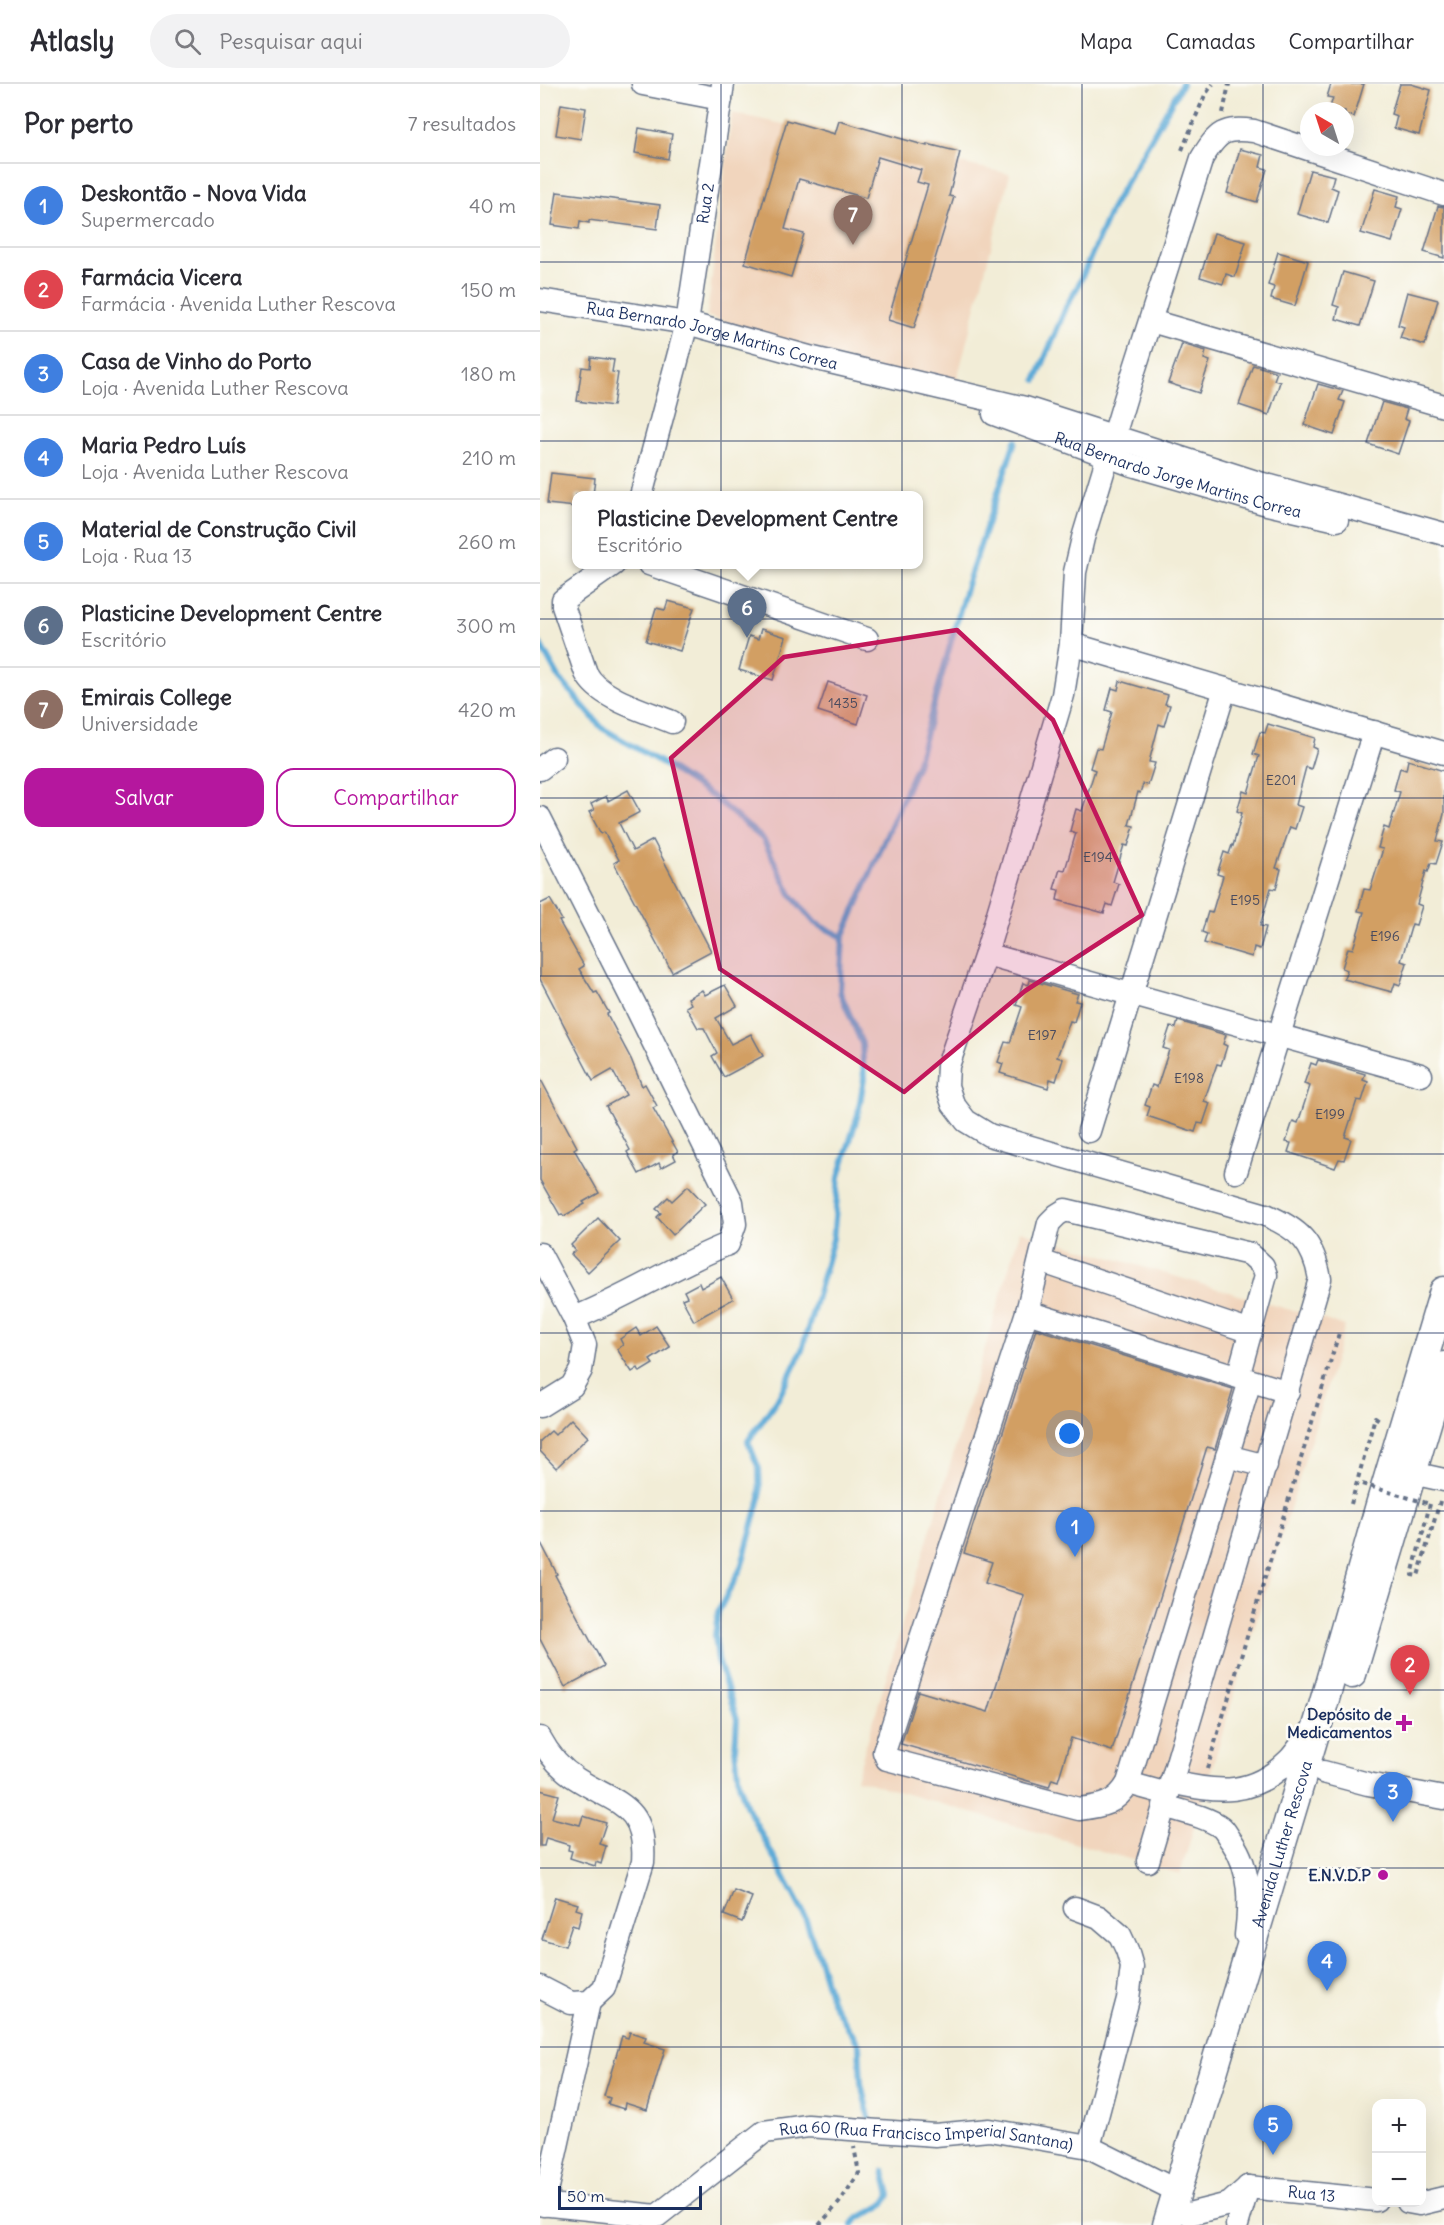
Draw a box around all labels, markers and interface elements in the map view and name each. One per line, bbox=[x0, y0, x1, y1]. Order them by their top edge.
search box bbox=[150, 14, 570, 68]
text: Atlasly bbox=[30, 23, 114, 59]
icon: search bbox=[171, 25, 204, 58]
text: Pesquisar aqui bbox=[219, 27, 363, 55]
text: Mapa bbox=[1080, 28, 1133, 55]
text: Camadas bbox=[1166, 28, 1255, 55]
text: Compartilhar bbox=[1288, 28, 1414, 55]
north arrow bbox=[1300, 102, 1354, 156]
text: Por perto bbox=[24, 107, 133, 140]
text: 7 resultados bbox=[408, 111, 516, 136]
text: Deskontão - Nova Vida bbox=[81, 179, 306, 207]
street label: Rua 2 bbox=[692, 181, 718, 225]
text: 1 bbox=[40, 193, 47, 218]
text: 40 m bbox=[469, 193, 516, 218]
pin: 7 bbox=[834, 196, 872, 245]
text: Supermercado bbox=[81, 207, 215, 232]
text: Farmácia Vicera bbox=[81, 263, 242, 291]
text: 2 bbox=[38, 277, 49, 302]
text: 150 m bbox=[461, 277, 516, 302]
text: Farmácia · Avenida Luther Rescova bbox=[81, 291, 396, 316]
street label: Rua Bernardo Jorge Martins Correa bbox=[585, 297, 840, 374]
text: Casa de Vinho do Porto bbox=[81, 347, 312, 375]
text: 3 bbox=[38, 361, 49, 386]
text: 180 m bbox=[461, 361, 516, 386]
text: Loja · Avenida Luther Rescova bbox=[81, 375, 349, 400]
street label: Rua Bernardo Jorge Martins Correa bbox=[1052, 427, 1303, 522]
text: Maria Pedro Luís bbox=[81, 431, 246, 459]
text: 4 bbox=[38, 445, 49, 470]
text: 210 m bbox=[462, 445, 516, 470]
text: Loja · Avenida Luther Rescova bbox=[81, 459, 349, 484]
popup bbox=[572, 491, 923, 569]
text: Plasticine Development Centre bbox=[597, 504, 898, 532]
text: Material de Construção Civil bbox=[81, 515, 356, 543]
text: 5 bbox=[38, 529, 49, 554]
text: 260 m bbox=[458, 529, 516, 554]
text: Escritório bbox=[597, 532, 683, 557]
text: Loja · Rua 13 bbox=[81, 543, 192, 568]
pin: 6 bbox=[728, 588, 766, 638]
text: Plasticine Development Centre bbox=[81, 599, 382, 627]
text: 6 bbox=[38, 613, 49, 638]
text: 300 m bbox=[456, 613, 516, 638]
text: Escritório bbox=[81, 627, 167, 652]
text: Emirais College bbox=[81, 683, 232, 711]
house number: 1435 bbox=[828, 694, 858, 712]
text: 7 bbox=[39, 697, 48, 722]
text: 420 m bbox=[458, 697, 516, 722]
text: Universidade bbox=[81, 711, 198, 736]
button: Salvar bbox=[24, 768, 264, 827]
button: Compartilhar bbox=[276, 768, 516, 827]
house number: E201 bbox=[1266, 771, 1296, 789]
house number: E194 bbox=[1083, 848, 1113, 866]
house number: E195 bbox=[1230, 891, 1260, 909]
house number: E196 bbox=[1370, 927, 1400, 945]
house number: E197 bbox=[1028, 1026, 1056, 1044]
house number: E198 bbox=[1174, 1069, 1204, 1087]
house number: E199 bbox=[1315, 1105, 1345, 1123]
your location bbox=[1055, 1419, 1084, 1448]
pin: 1 bbox=[1056, 1508, 1094, 1557]
pin: 2 bbox=[1390, 1646, 1430, 1695]
place label: Depósito de Medicamentos bbox=[1287, 1704, 1392, 1742]
marker: Depósito de Medicamentos bbox=[1397, 1716, 1411, 1730]
street label: Avenida Luther Rescova bbox=[1247, 1758, 1316, 1930]
pin: 3 bbox=[1374, 1772, 1412, 1822]
place label: E.N.V.D.P bbox=[1308, 1865, 1371, 1885]
marker: E.N.V.D.P bbox=[1376, 1868, 1390, 1882]
pin: 4 bbox=[1308, 1942, 1346, 1991]
map controls bbox=[1372, 2099, 1426, 2207]
button: + bbox=[1372, 2099, 1426, 2153]
pin: 5 bbox=[1254, 2106, 1292, 2155]
street label: Rua 60 (Rua Francisco Imperial Santana) bbox=[778, 2116, 1075, 2154]
button: − bbox=[1372, 2153, 1426, 2207]
street label: Rua 13 bbox=[1287, 2181, 1336, 2206]
scale bar bbox=[558, 2183, 702, 2210]
text: 50 m bbox=[567, 2186, 605, 2206]

